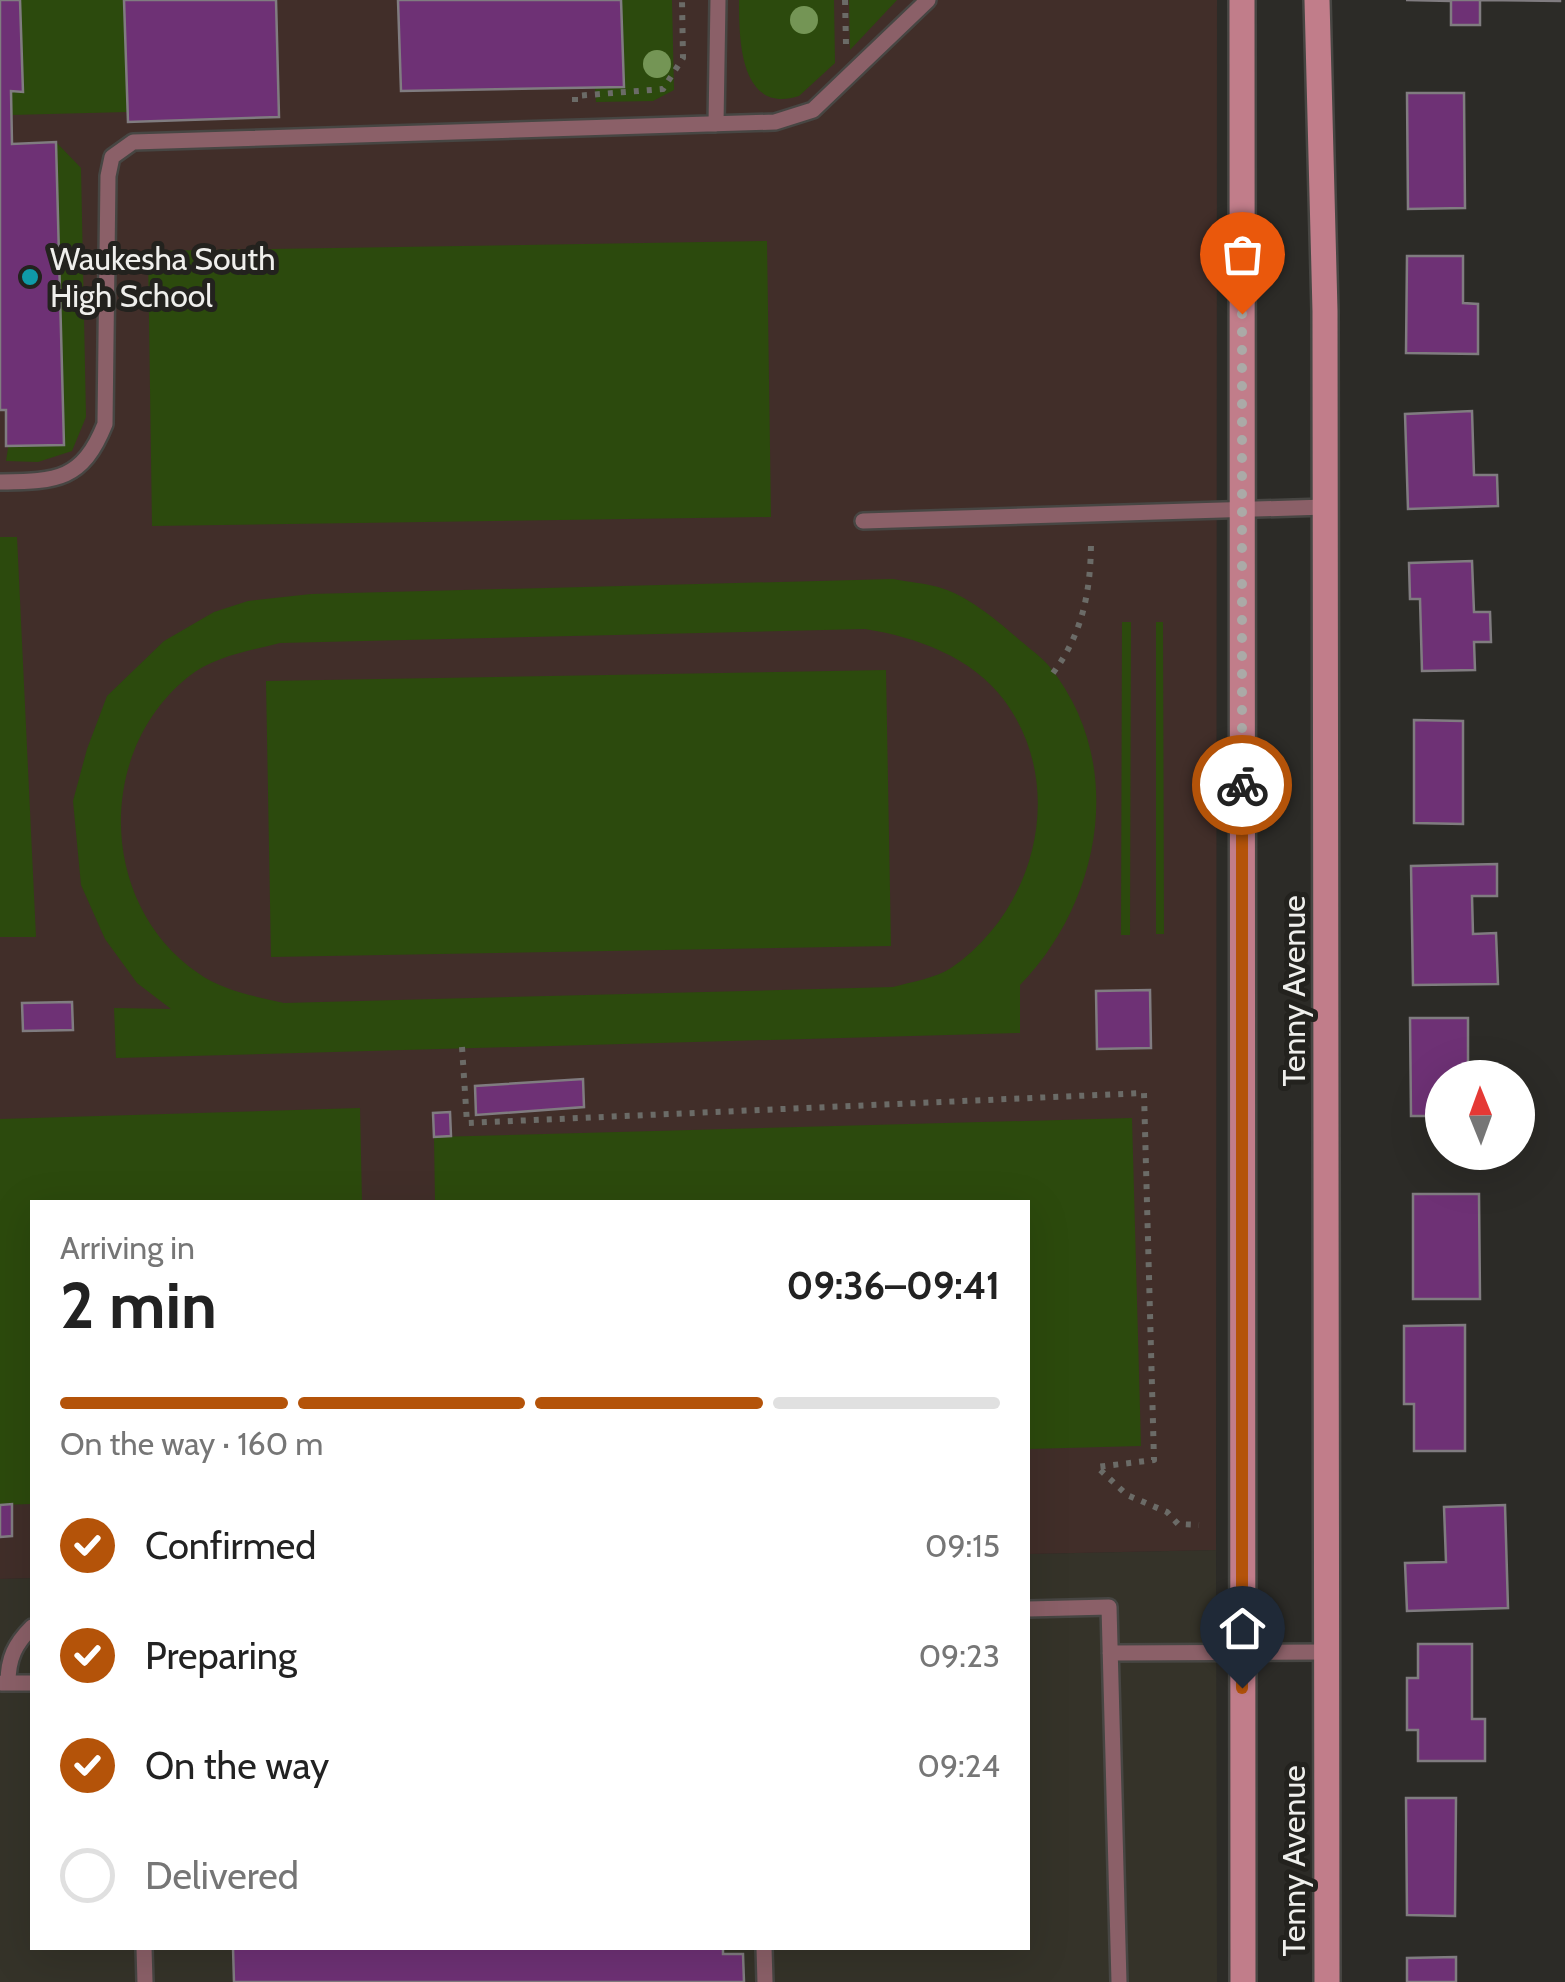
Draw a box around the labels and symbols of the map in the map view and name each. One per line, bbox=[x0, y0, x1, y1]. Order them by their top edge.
pin bbox=[1200, 212, 1285, 315]
place label: Waukesha South High School bbox=[50, 239, 275, 315]
marker: Waukesha South High School bbox=[19, 266, 41, 288]
courier bbox=[1192, 735, 1292, 835]
street label: Tenny Avenue bbox=[1274, 895, 1313, 1087]
north arrow bbox=[1425, 1060, 1535, 1170]
pin bbox=[1200, 1586, 1285, 1689]
street label: Tenny Avenue bbox=[1274, 1765, 1313, 1957]

